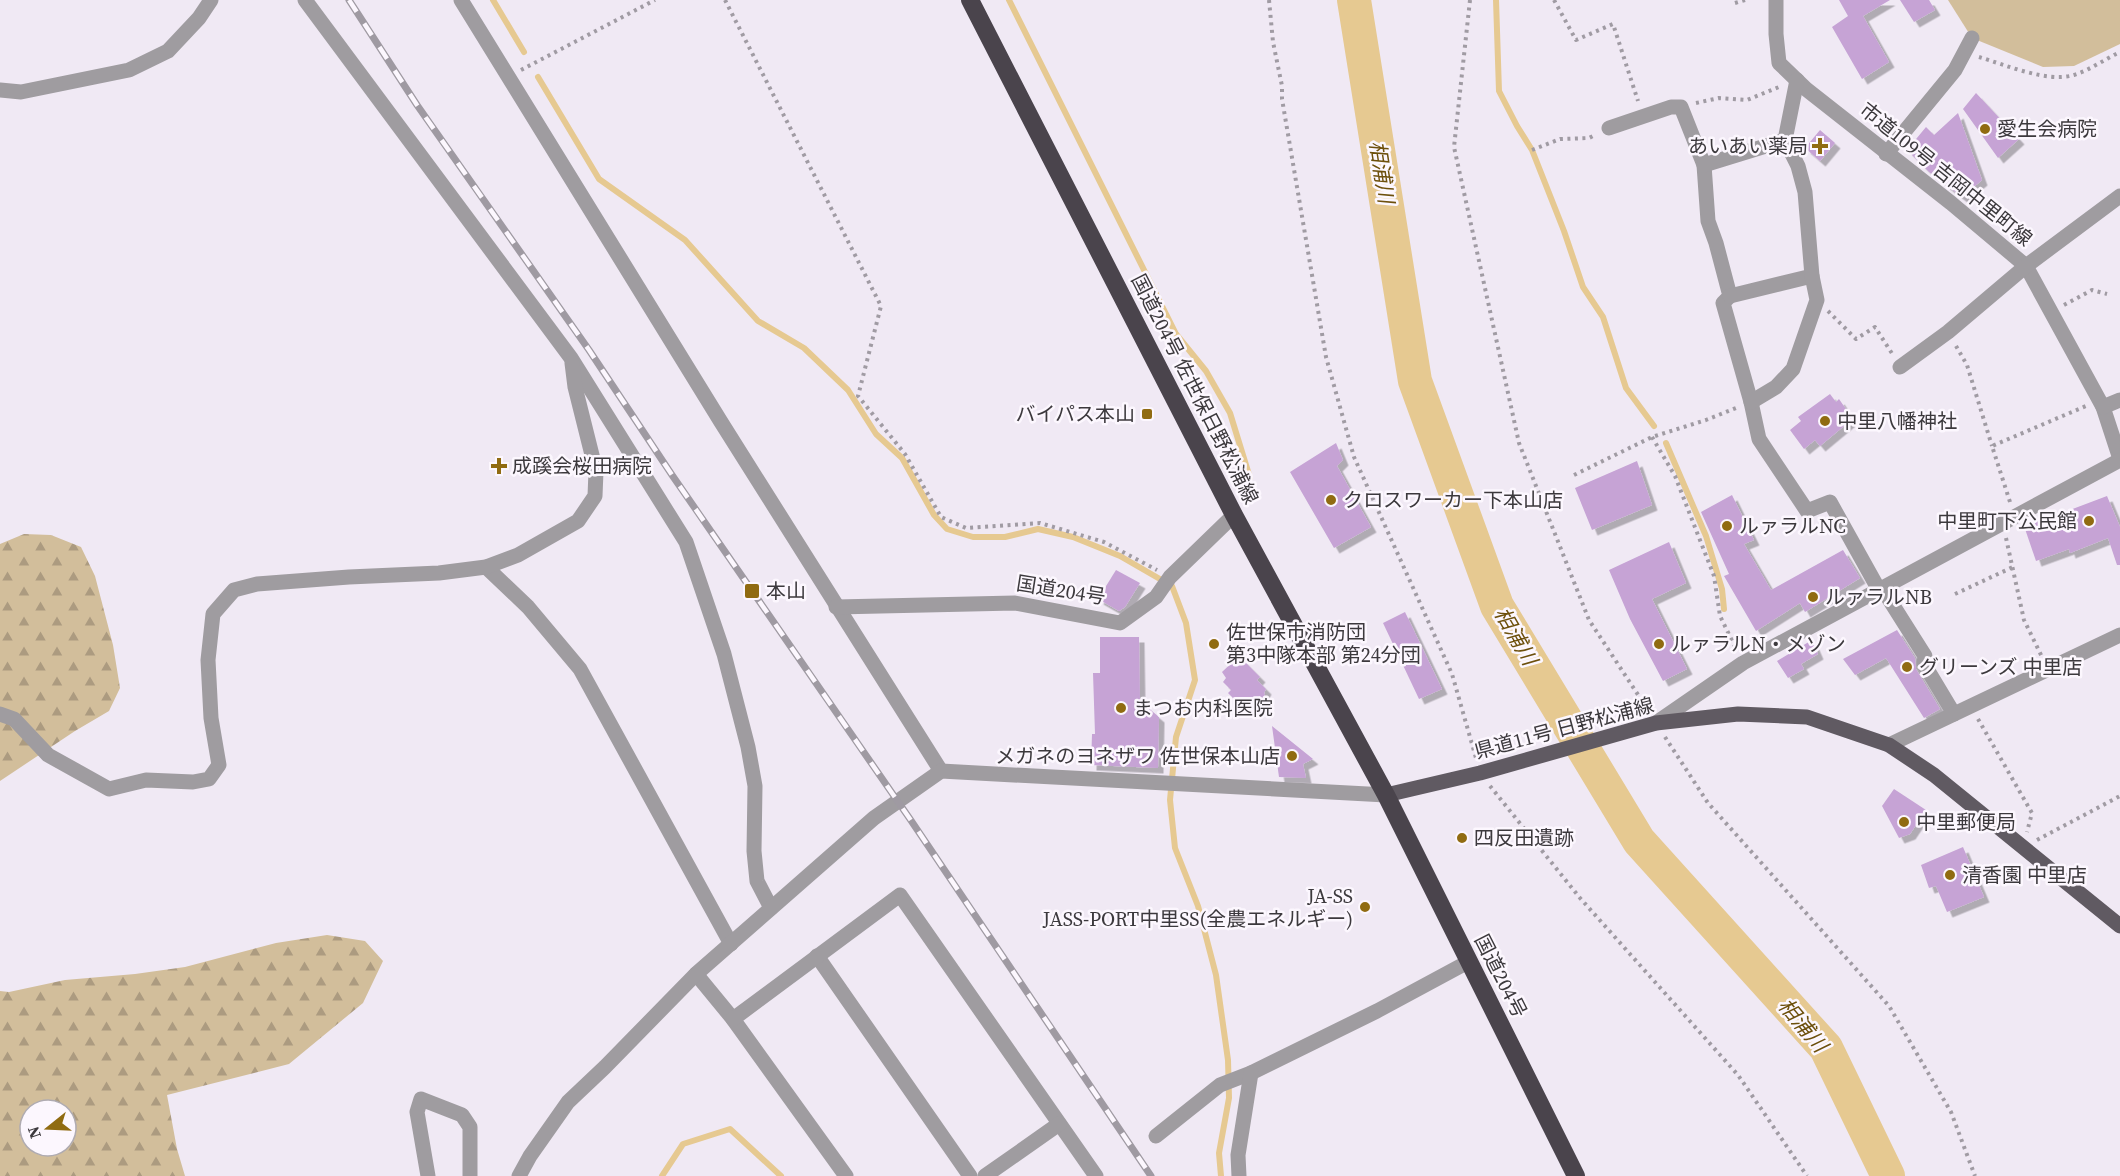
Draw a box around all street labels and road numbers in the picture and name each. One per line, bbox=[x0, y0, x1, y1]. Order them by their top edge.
street label: 市道109号 吉岡中里町線 bbox=[1854, 96, 2038, 252]
street label: 国道204号 佐世保日野松浦線 bbox=[1125, 269, 1265, 509]
street label: 国道204号 bbox=[1014, 569, 1108, 611]
street label: 県道11号 日野松浦線 bbox=[1471, 691, 1657, 765]
street label: 国道204号 bbox=[1468, 930, 1534, 1022]

